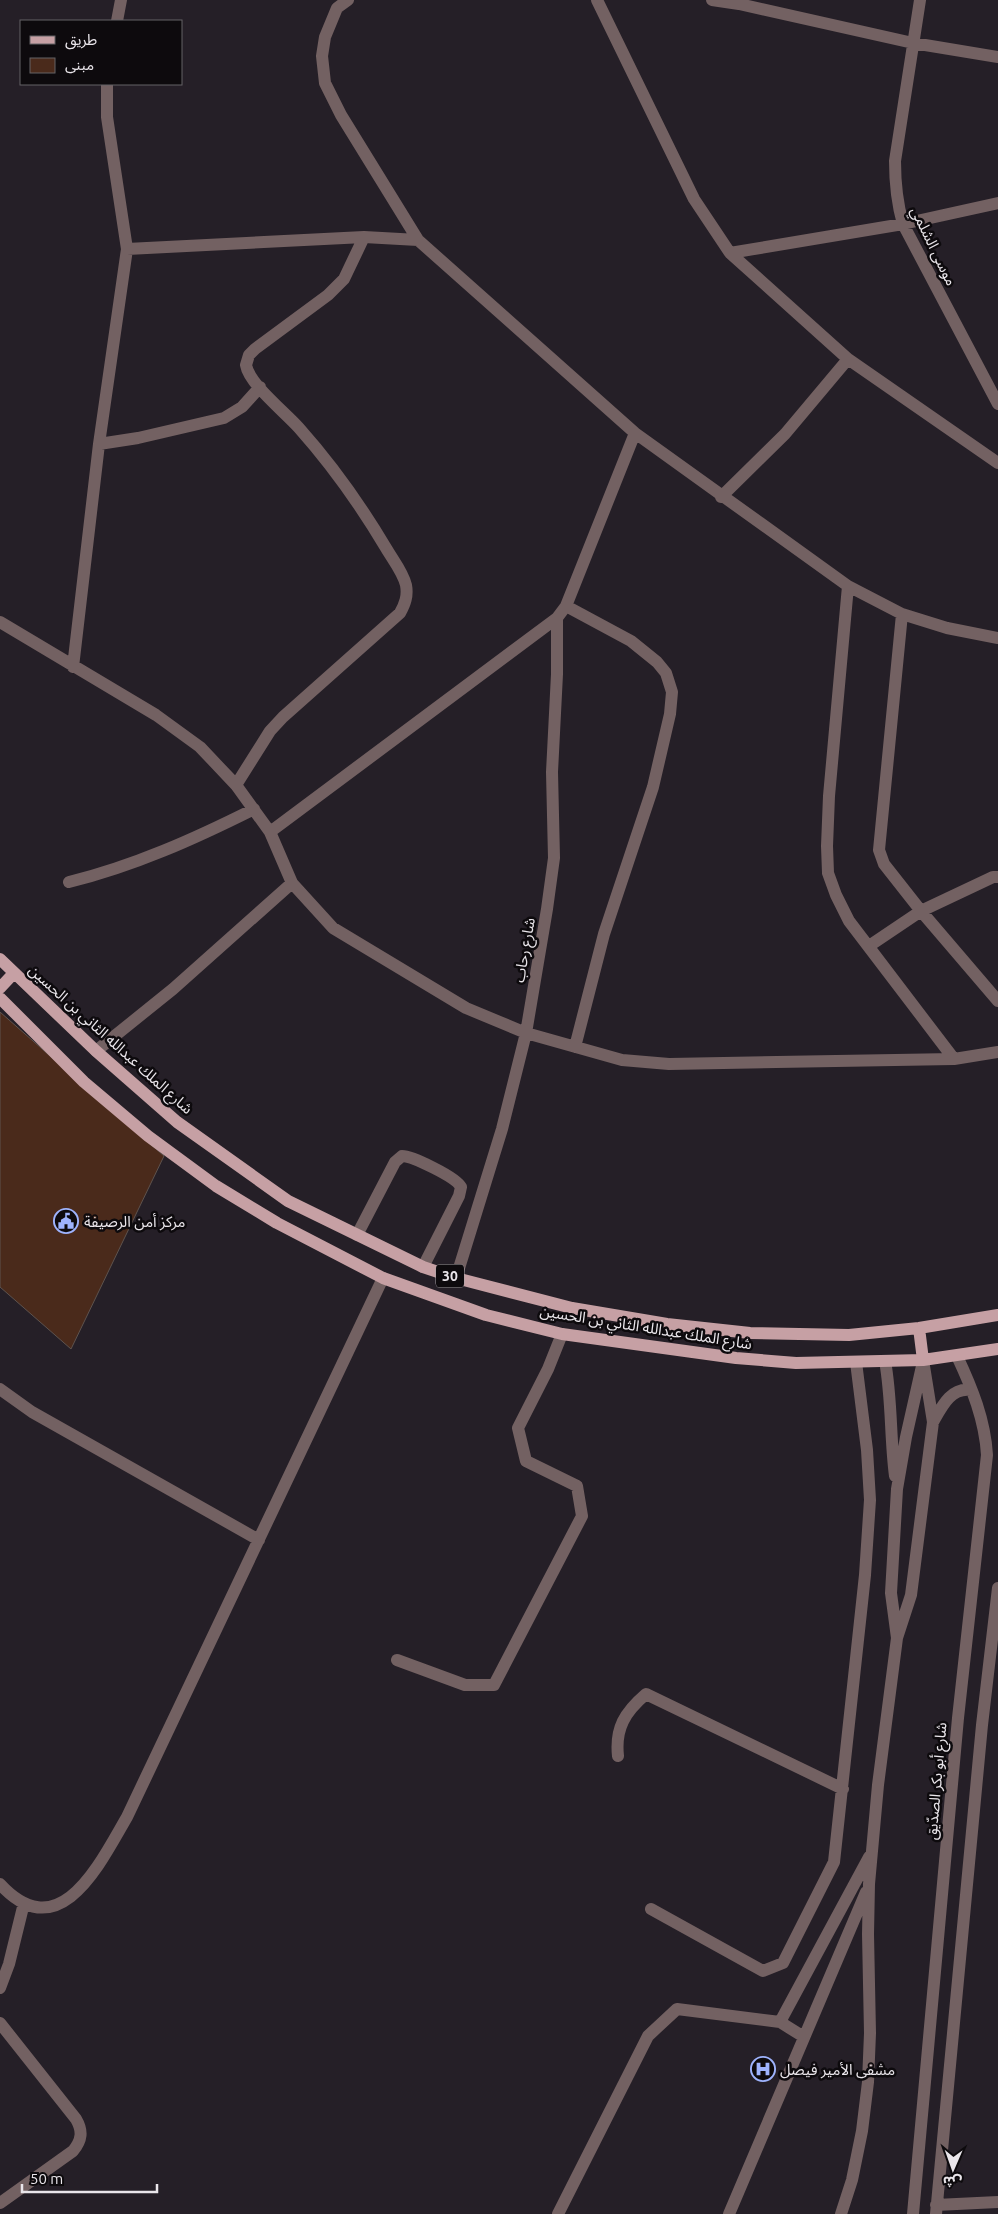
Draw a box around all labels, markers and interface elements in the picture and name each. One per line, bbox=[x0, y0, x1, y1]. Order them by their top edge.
legend bbox=[20, 20, 182, 85]
text: طريق bbox=[65, 31, 97, 50]
text: مبنى bbox=[65, 56, 94, 74]
street label: موسى الشلمي bbox=[904, 204, 960, 290]
street label: شارع رحاب bbox=[510, 916, 542, 985]
street label: شارع الملك عبدالله الثاني بن الحسين bbox=[23, 961, 197, 1120]
public building icon: مركز أمن الرصيفة bbox=[53, 1208, 79, 1234]
place label: مركز أمن الرصيفة bbox=[84, 1213, 185, 1231]
road number: 30 bbox=[436, 1264, 464, 1288]
street label: شارع الملك عبدالله الثاني بن الحسين bbox=[538, 1302, 754, 1356]
street label: شارع أبو بكر الصدّيق bbox=[922, 1721, 954, 1841]
hospital icon: مشفى الأمير فيصل bbox=[750, 2056, 776, 2082]
place label: مشفى الأمير فيصل bbox=[780, 2061, 895, 2079]
north arrow bbox=[928, 2144, 978, 2194]
scale bar bbox=[22, 2162, 158, 2194]
text: 50 m bbox=[30, 2170, 63, 2187]
text: ش bbox=[943, 2174, 962, 2190]

